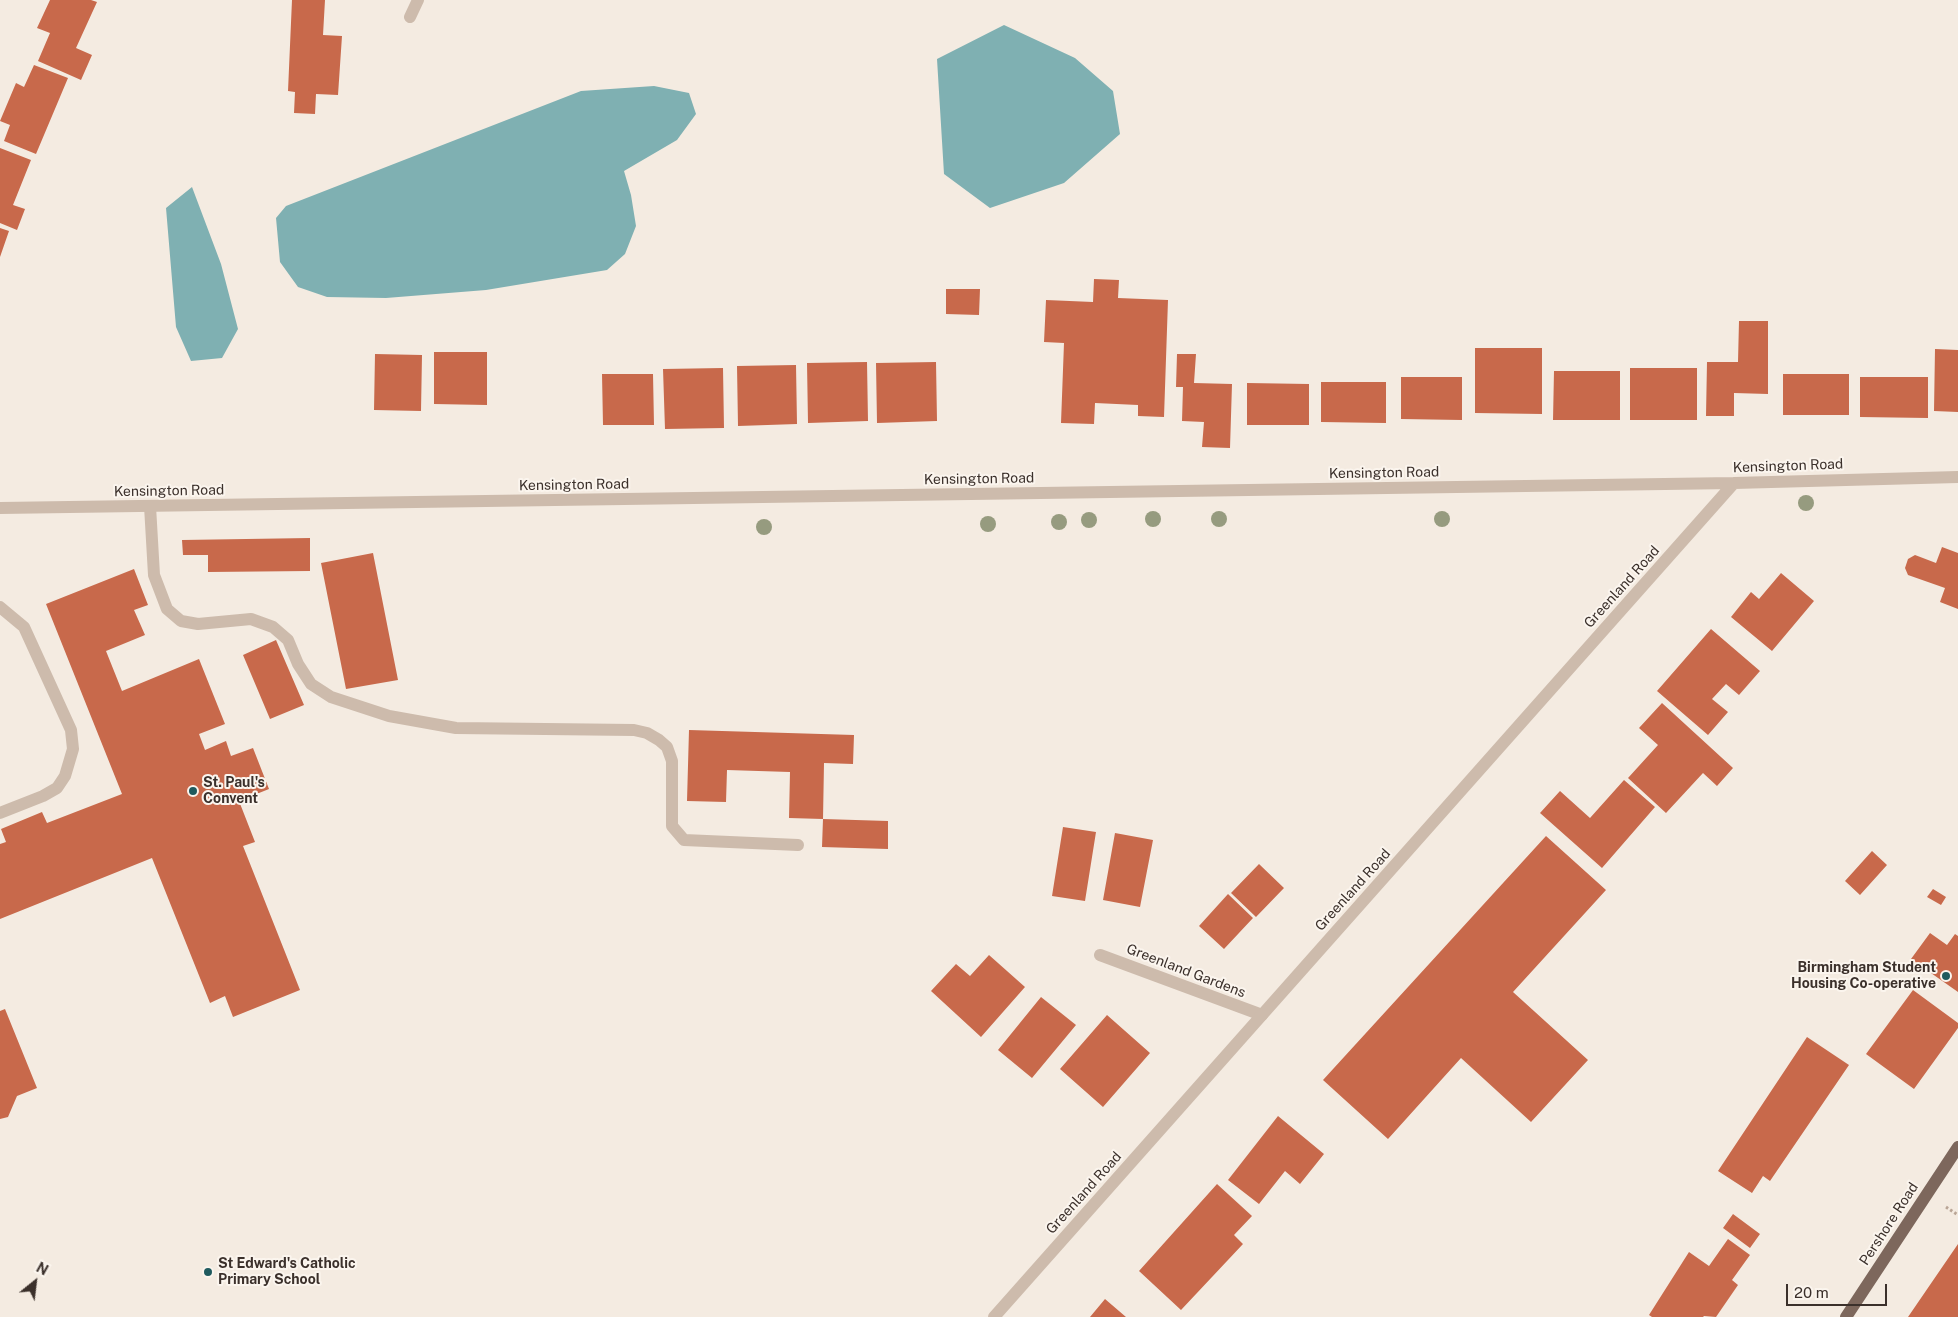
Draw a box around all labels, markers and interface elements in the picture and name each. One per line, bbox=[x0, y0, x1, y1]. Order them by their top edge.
street label: Kensington Road bbox=[1733, 456, 1843, 476]
street label: Kensington Road bbox=[1329, 464, 1439, 482]
street label: Kensington Road bbox=[924, 470, 1034, 488]
street label: Kensington Road bbox=[519, 476, 629, 494]
street label: Kensington Road bbox=[114, 482, 224, 500]
street label: Greenland Road bbox=[1581, 543, 1663, 631]
place label: St. Paul's Convent bbox=[203, 775, 265, 808]
marker: St. Paul's Convent bbox=[187, 785, 199, 797]
street label: Greenland Road bbox=[1312, 846, 1394, 934]
street label: Greenland Gardens bbox=[1124, 941, 1248, 1001]
place label: Birmingham Student Housing Co-operative bbox=[1791, 960, 1936, 992]
marker: Birmingham Student Housing Co-operative bbox=[1940, 970, 1952, 982]
street label: Greenland Road bbox=[1043, 1149, 1125, 1237]
street label: Pershore Road bbox=[1856, 1180, 1922, 1268]
place label: St Edward's Catholic Primary School bbox=[218, 1256, 356, 1288]
north arrow bbox=[10, 1257, 60, 1307]
text: N bbox=[34, 1259, 51, 1279]
marker: St Edward's Catholic Primary School bbox=[202, 1266, 214, 1278]
scale bar bbox=[1788, 1274, 1889, 1306]
text: 20 m bbox=[1794, 1284, 1829, 1301]

